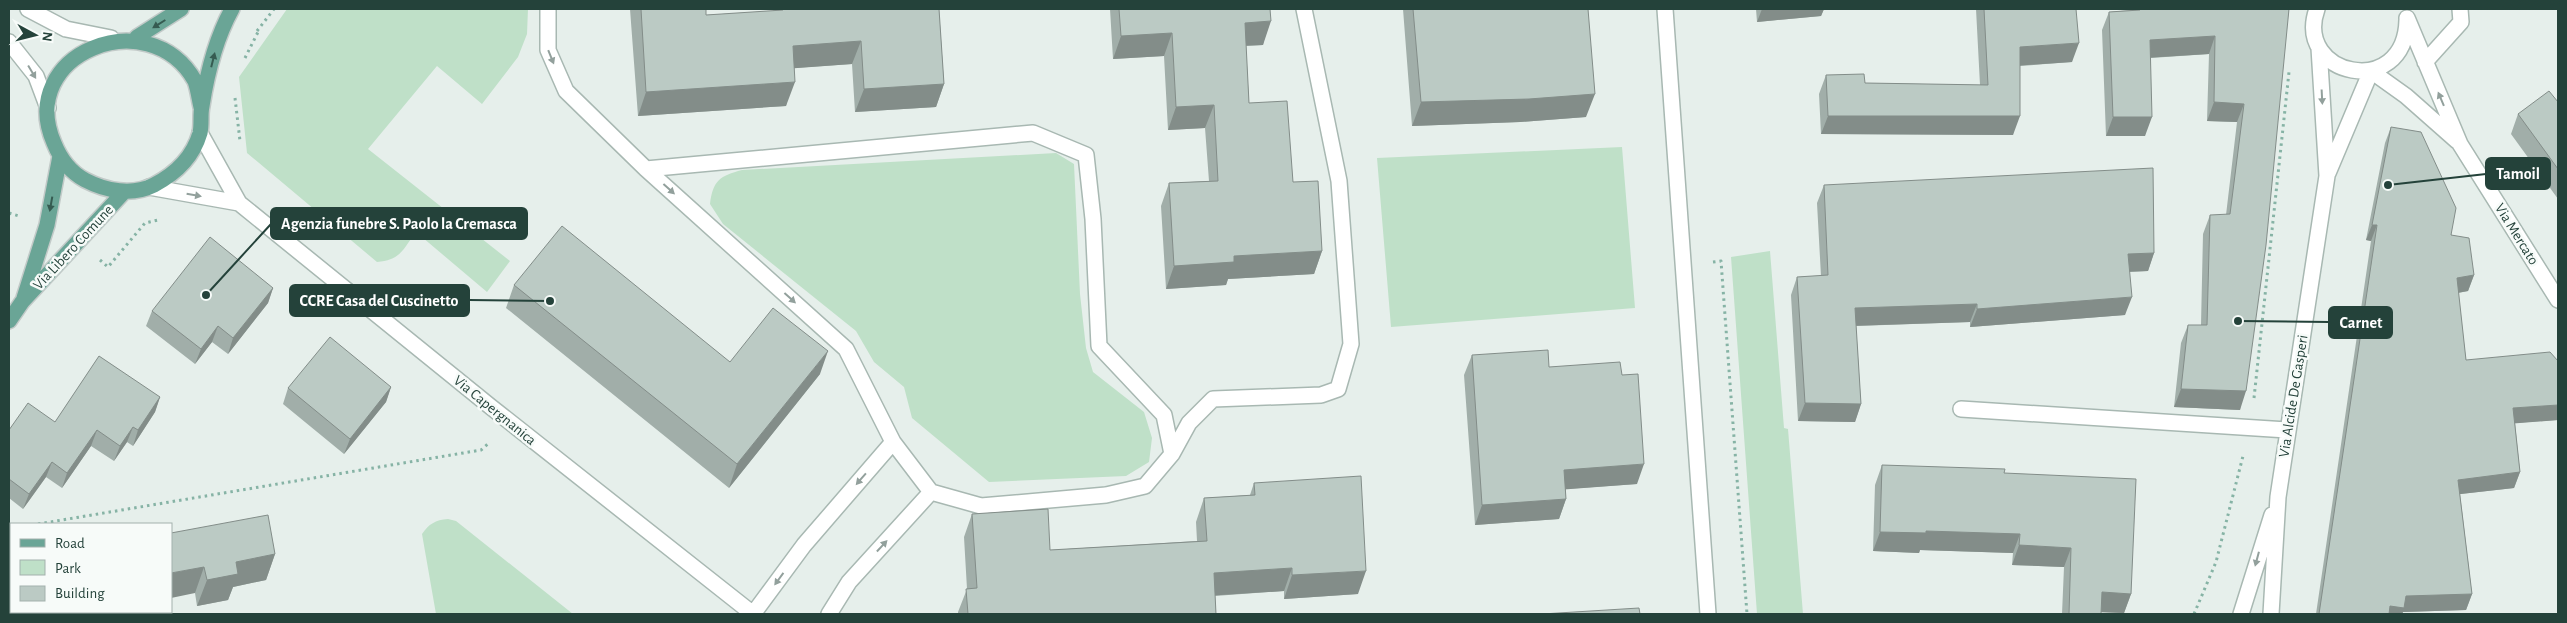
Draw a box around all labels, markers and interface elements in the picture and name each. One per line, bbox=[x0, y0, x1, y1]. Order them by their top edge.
north arrow bbox=[10, 10, 60, 60]
one-way arrow bbox=[153, 19, 166, 28]
text: N bbox=[39, 31, 54, 42]
one-way arrow bbox=[547, 50, 555, 65]
one-way arrow bbox=[209, 52, 217, 67]
one-way arrow bbox=[28, 66, 37, 79]
one-way arrow bbox=[2318, 89, 2326, 105]
one-way arrow bbox=[2437, 92, 2445, 106]
callout: Tamoil bbox=[2486, 158, 2550, 189]
text: Tamoil bbox=[2496, 166, 2540, 182]
one-way arrow bbox=[663, 183, 675, 195]
one-way arrow bbox=[187, 192, 203, 200]
one-way arrow bbox=[46, 197, 54, 213]
street label: Via Mercato bbox=[2492, 201, 2541, 268]
street label: Via Libero Comune bbox=[31, 202, 116, 293]
callout: Agenzia funebre S. Paolo la Cremasca bbox=[271, 208, 527, 239]
text: Agenzia funebre S. Paolo la Cremasca bbox=[281, 216, 517, 232]
callout: CCRE Casa del Cuscinetto bbox=[290, 285, 469, 316]
one-way arrow bbox=[784, 292, 796, 304]
text: CCRE Casa del Cuscinetto bbox=[300, 293, 459, 309]
callout: Carnet bbox=[2329, 307, 2392, 338]
text: Carnet bbox=[2340, 315, 2383, 331]
street label: Via Alcide De Gasperi bbox=[2276, 334, 2311, 458]
street label: Via Capergnanica bbox=[451, 373, 539, 448]
one-way arrow bbox=[856, 472, 867, 485]
legend bbox=[10, 523, 172, 613]
text: Road bbox=[55, 536, 85, 551]
one-way arrow bbox=[876, 540, 887, 553]
one-way arrow bbox=[2252, 552, 2260, 567]
text: Park bbox=[55, 561, 81, 576]
one-way arrow bbox=[773, 572, 784, 585]
text: Building bbox=[55, 586, 105, 601]

